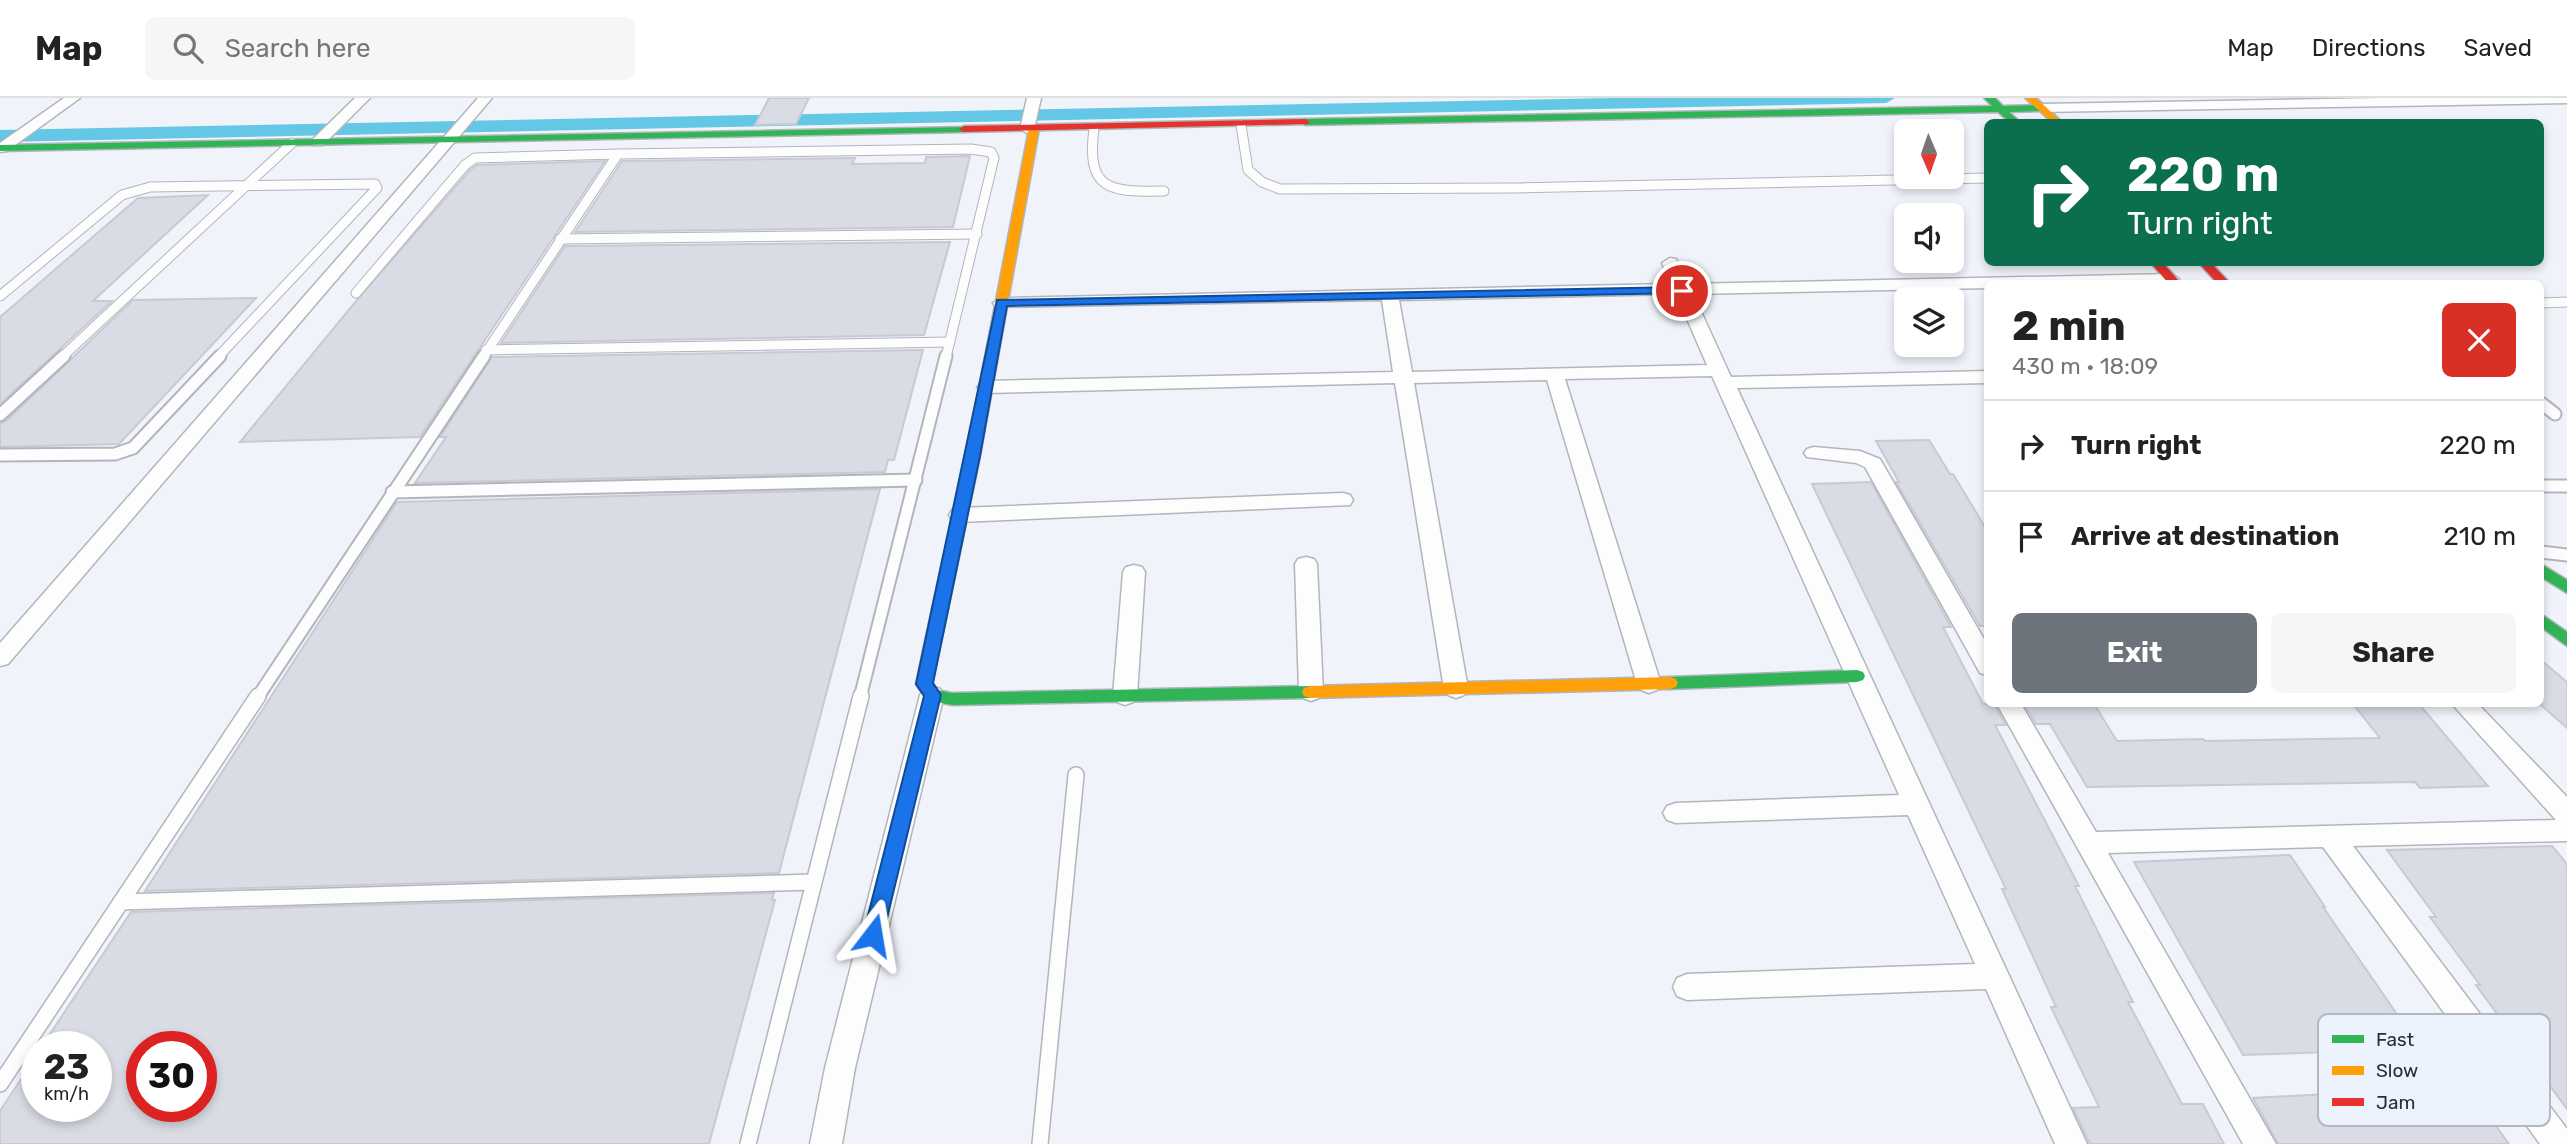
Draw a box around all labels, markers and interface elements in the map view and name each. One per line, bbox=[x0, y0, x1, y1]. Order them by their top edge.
search box bbox=[145, 17, 635, 80]
text: Map bbox=[35, 29, 103, 68]
icon: search bbox=[169, 29, 207, 67]
text: Search here bbox=[225, 33, 370, 64]
text: Map bbox=[2227, 34, 2274, 62]
text: Directions bbox=[2312, 34, 2425, 62]
text: Saved bbox=[2463, 34, 2532, 62]
north arrow bbox=[1894, 119, 1964, 189]
map controls bbox=[1894, 119, 1964, 357]
text: 220 m bbox=[2127, 145, 2279, 203]
icon: right bbox=[2012, 147, 2103, 238]
button: sound bbox=[1894, 203, 1964, 273]
text: Turn right bbox=[2127, 204, 2272, 242]
pin bbox=[1652, 261, 1712, 321]
icon: arrive bbox=[1663, 272, 1701, 310]
button: layers bbox=[1894, 287, 1964, 357]
text: 2 min bbox=[2012, 301, 2126, 351]
button: close bbox=[2442, 303, 2516, 377]
text: 430 m · 18:09 bbox=[2012, 352, 2158, 380]
icon: right bbox=[2012, 427, 2050, 465]
text: Turn right bbox=[2071, 430, 2201, 461]
text: 220 m bbox=[2439, 430, 2516, 461]
icon: arrive bbox=[2012, 518, 2050, 556]
text: Arrive at destination bbox=[2071, 521, 2339, 552]
text: 210 m bbox=[2444, 521, 2516, 552]
button: Exit bbox=[2012, 613, 2257, 693]
button: Share bbox=[2271, 613, 2516, 693]
position arrow bbox=[836, 898, 910, 972]
legend bbox=[2318, 1014, 2550, 1126]
text: Fast bbox=[2376, 1028, 2415, 1051]
speed limit sign: 30 bbox=[126, 1031, 217, 1122]
text: 23 bbox=[44, 1046, 89, 1088]
text: Slow bbox=[2376, 1059, 2418, 1082]
text: km/h bbox=[44, 1083, 89, 1105]
text: Jam bbox=[2376, 1091, 2415, 1114]

